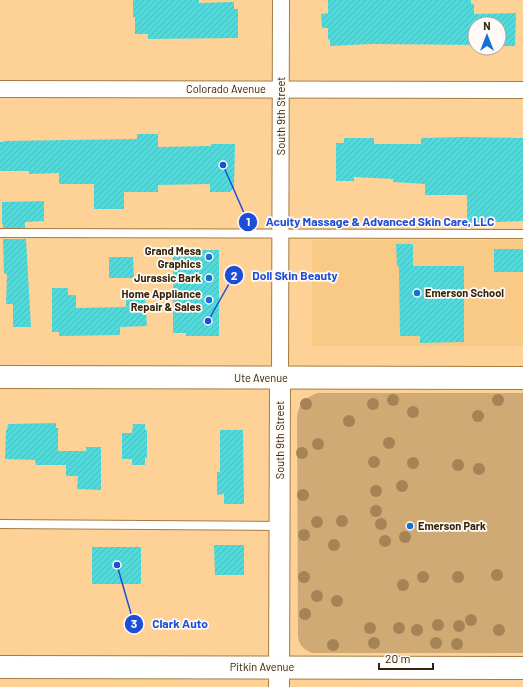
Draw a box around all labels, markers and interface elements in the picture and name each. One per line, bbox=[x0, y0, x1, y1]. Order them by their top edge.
north arrow bbox=[467, 16, 507, 56]
text: N bbox=[483, 19, 491, 32]
street label: South 9th Street bbox=[274, 77, 287, 155]
street label: Colorado Avenue bbox=[186, 82, 266, 95]
callout: Acuity Massage & Advanced Skin Care, LLC bbox=[238, 210, 502, 234]
text: 1 bbox=[246, 214, 250, 228]
text: Acuity Massage & Advanced Skin Care, LLC bbox=[266, 214, 494, 228]
place label: Grand Mesa Graphics bbox=[145, 244, 201, 270]
marker: Grand Mesa Graphics bbox=[204, 252, 214, 262]
callout: Doll Skin Beauty bbox=[224, 263, 345, 287]
text: 2 bbox=[231, 268, 238, 282]
text: Doll Skin Beauty bbox=[252, 268, 338, 282]
place label: Jurassic Bark bbox=[134, 271, 201, 284]
marker: Jurassic Bark bbox=[204, 273, 214, 283]
place label: Emerson School bbox=[425, 286, 504, 299]
place label: Home Appliance Repair & Sales bbox=[122, 287, 201, 313]
marker: Emerson School bbox=[412, 288, 422, 298]
marker: Home Appliance Repair & Sales bbox=[204, 295, 214, 305]
street label: Ute Avenue bbox=[234, 371, 288, 384]
street label: South 9th Street bbox=[273, 401, 286, 479]
place label: Emerson Park bbox=[418, 519, 486, 532]
marker: Emerson Park bbox=[405, 521, 415, 531]
callout: Clark Auto bbox=[124, 612, 216, 636]
text: 3 bbox=[131, 616, 137, 630]
text: Clark Auto bbox=[152, 616, 208, 630]
scale bar bbox=[379, 645, 433, 671]
text: 20 m bbox=[385, 651, 411, 665]
street label: Pitkin Avenue bbox=[230, 660, 294, 673]

